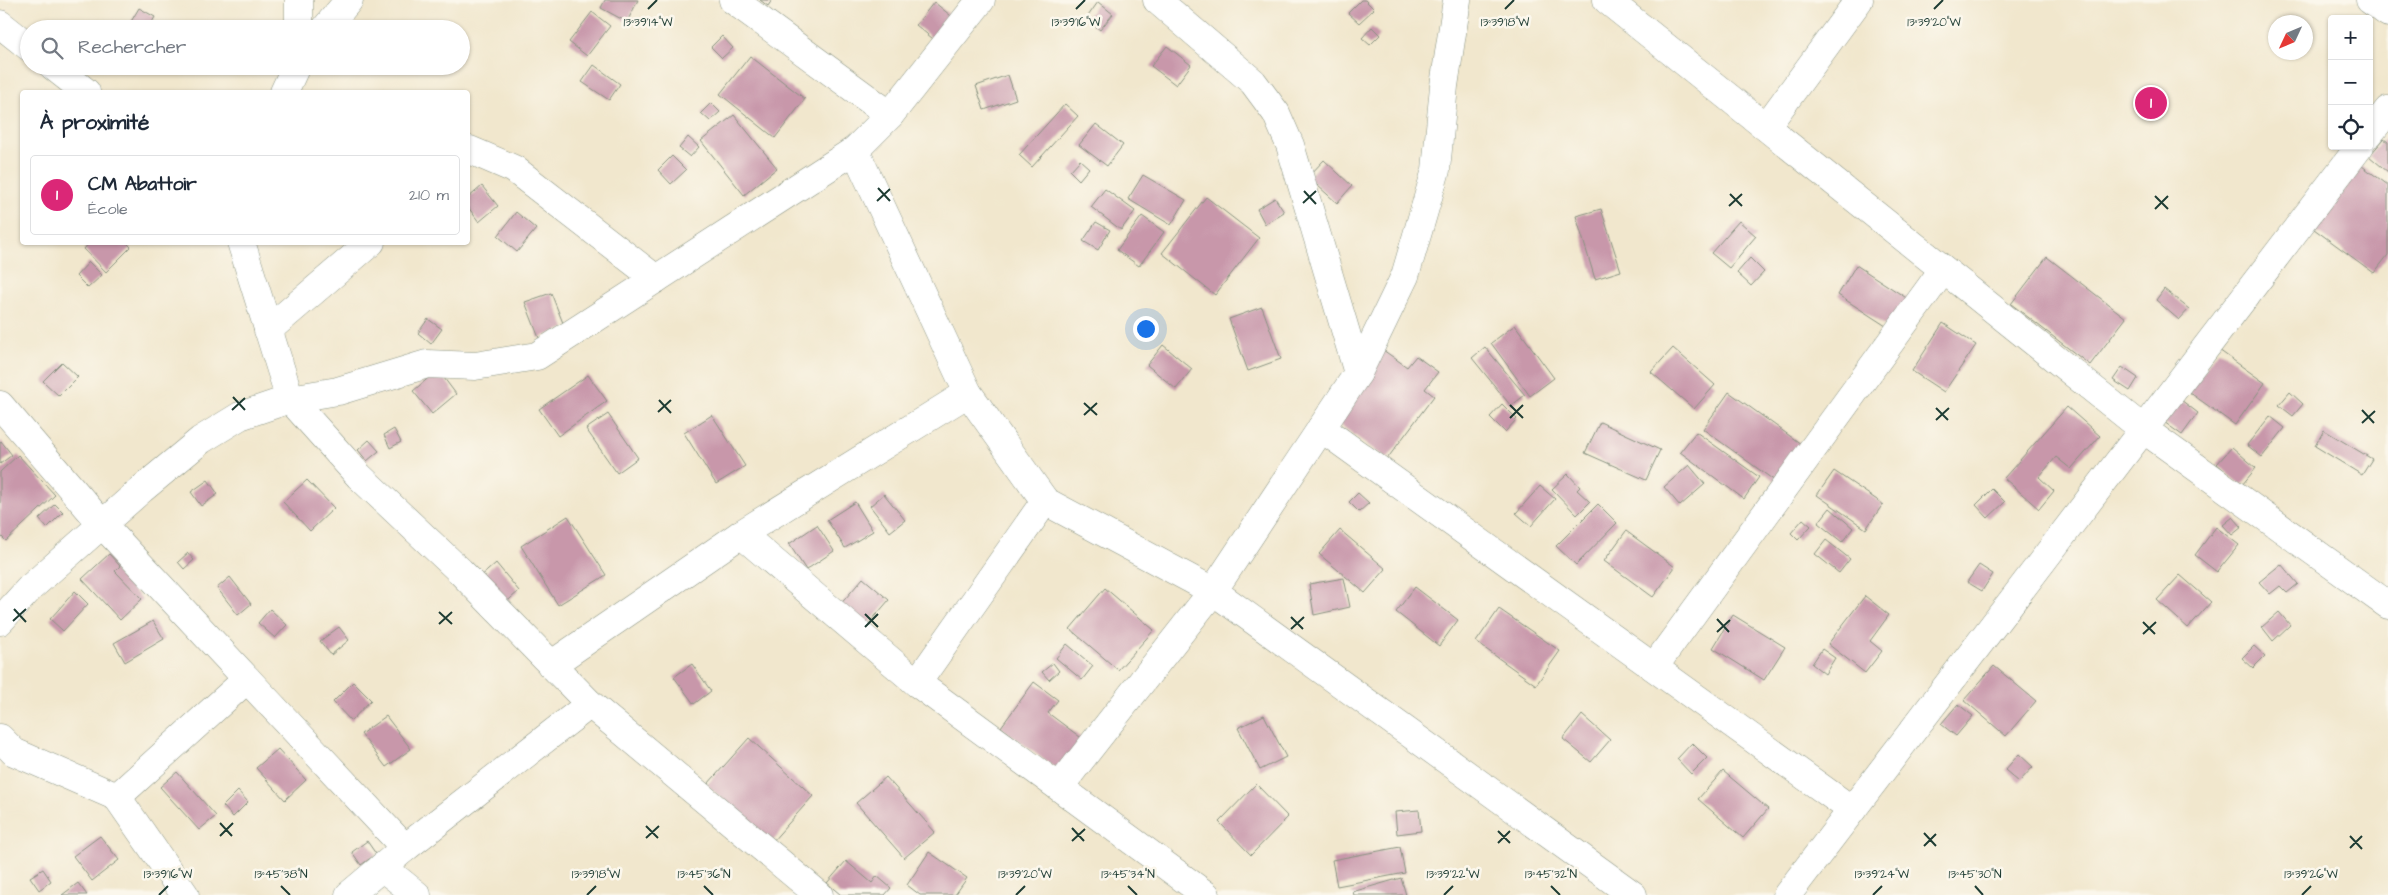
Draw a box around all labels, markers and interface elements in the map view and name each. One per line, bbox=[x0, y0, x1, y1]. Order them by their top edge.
text: 13°39'14"W bbox=[624, 14, 673, 31]
text: 13°39'16"W bbox=[1052, 14, 1101, 31]
text: 13°39'18"W bbox=[1481, 14, 1530, 31]
text: 13°39'20"W bbox=[1907, 14, 1962, 31]
north arrow bbox=[2268, 15, 2313, 60]
map controls bbox=[2328, 15, 2373, 150]
button: + bbox=[2328, 15, 2373, 60]
search box bbox=[20, 20, 470, 75]
icon: search bbox=[38, 34, 66, 62]
text: Rechercher bbox=[78, 34, 186, 61]
button: − bbox=[2328, 60, 2373, 105]
pin: 1 bbox=[2135, 84, 2167, 122]
button: locate bbox=[2328, 105, 2373, 150]
text: À proximité bbox=[40, 108, 149, 137]
text: CM Abattoir bbox=[88, 171, 197, 198]
text: 1 bbox=[56, 184, 58, 206]
text: 210 m bbox=[409, 184, 449, 206]
text: École bbox=[88, 198, 128, 220]
your location bbox=[1133, 316, 1159, 342]
text: 13°39'16"W bbox=[144, 866, 193, 883]
text: 13°45'38"N bbox=[254, 866, 308, 883]
text: 13°39'18"W bbox=[572, 866, 621, 883]
text: 13°45'36"N bbox=[678, 866, 731, 883]
text: 13°39'20"W bbox=[998, 866, 1053, 883]
text: 13°45'34"N bbox=[1101, 866, 1155, 883]
text: 13°39'22"W bbox=[1426, 866, 1480, 883]
text: 13°45'32"N bbox=[1525, 866, 1578, 883]
text: 13°39'24"W bbox=[1855, 866, 1910, 883]
text: 13°45'30"N bbox=[1949, 866, 2002, 883]
text: 13°39'26"W bbox=[2284, 866, 2339, 883]

